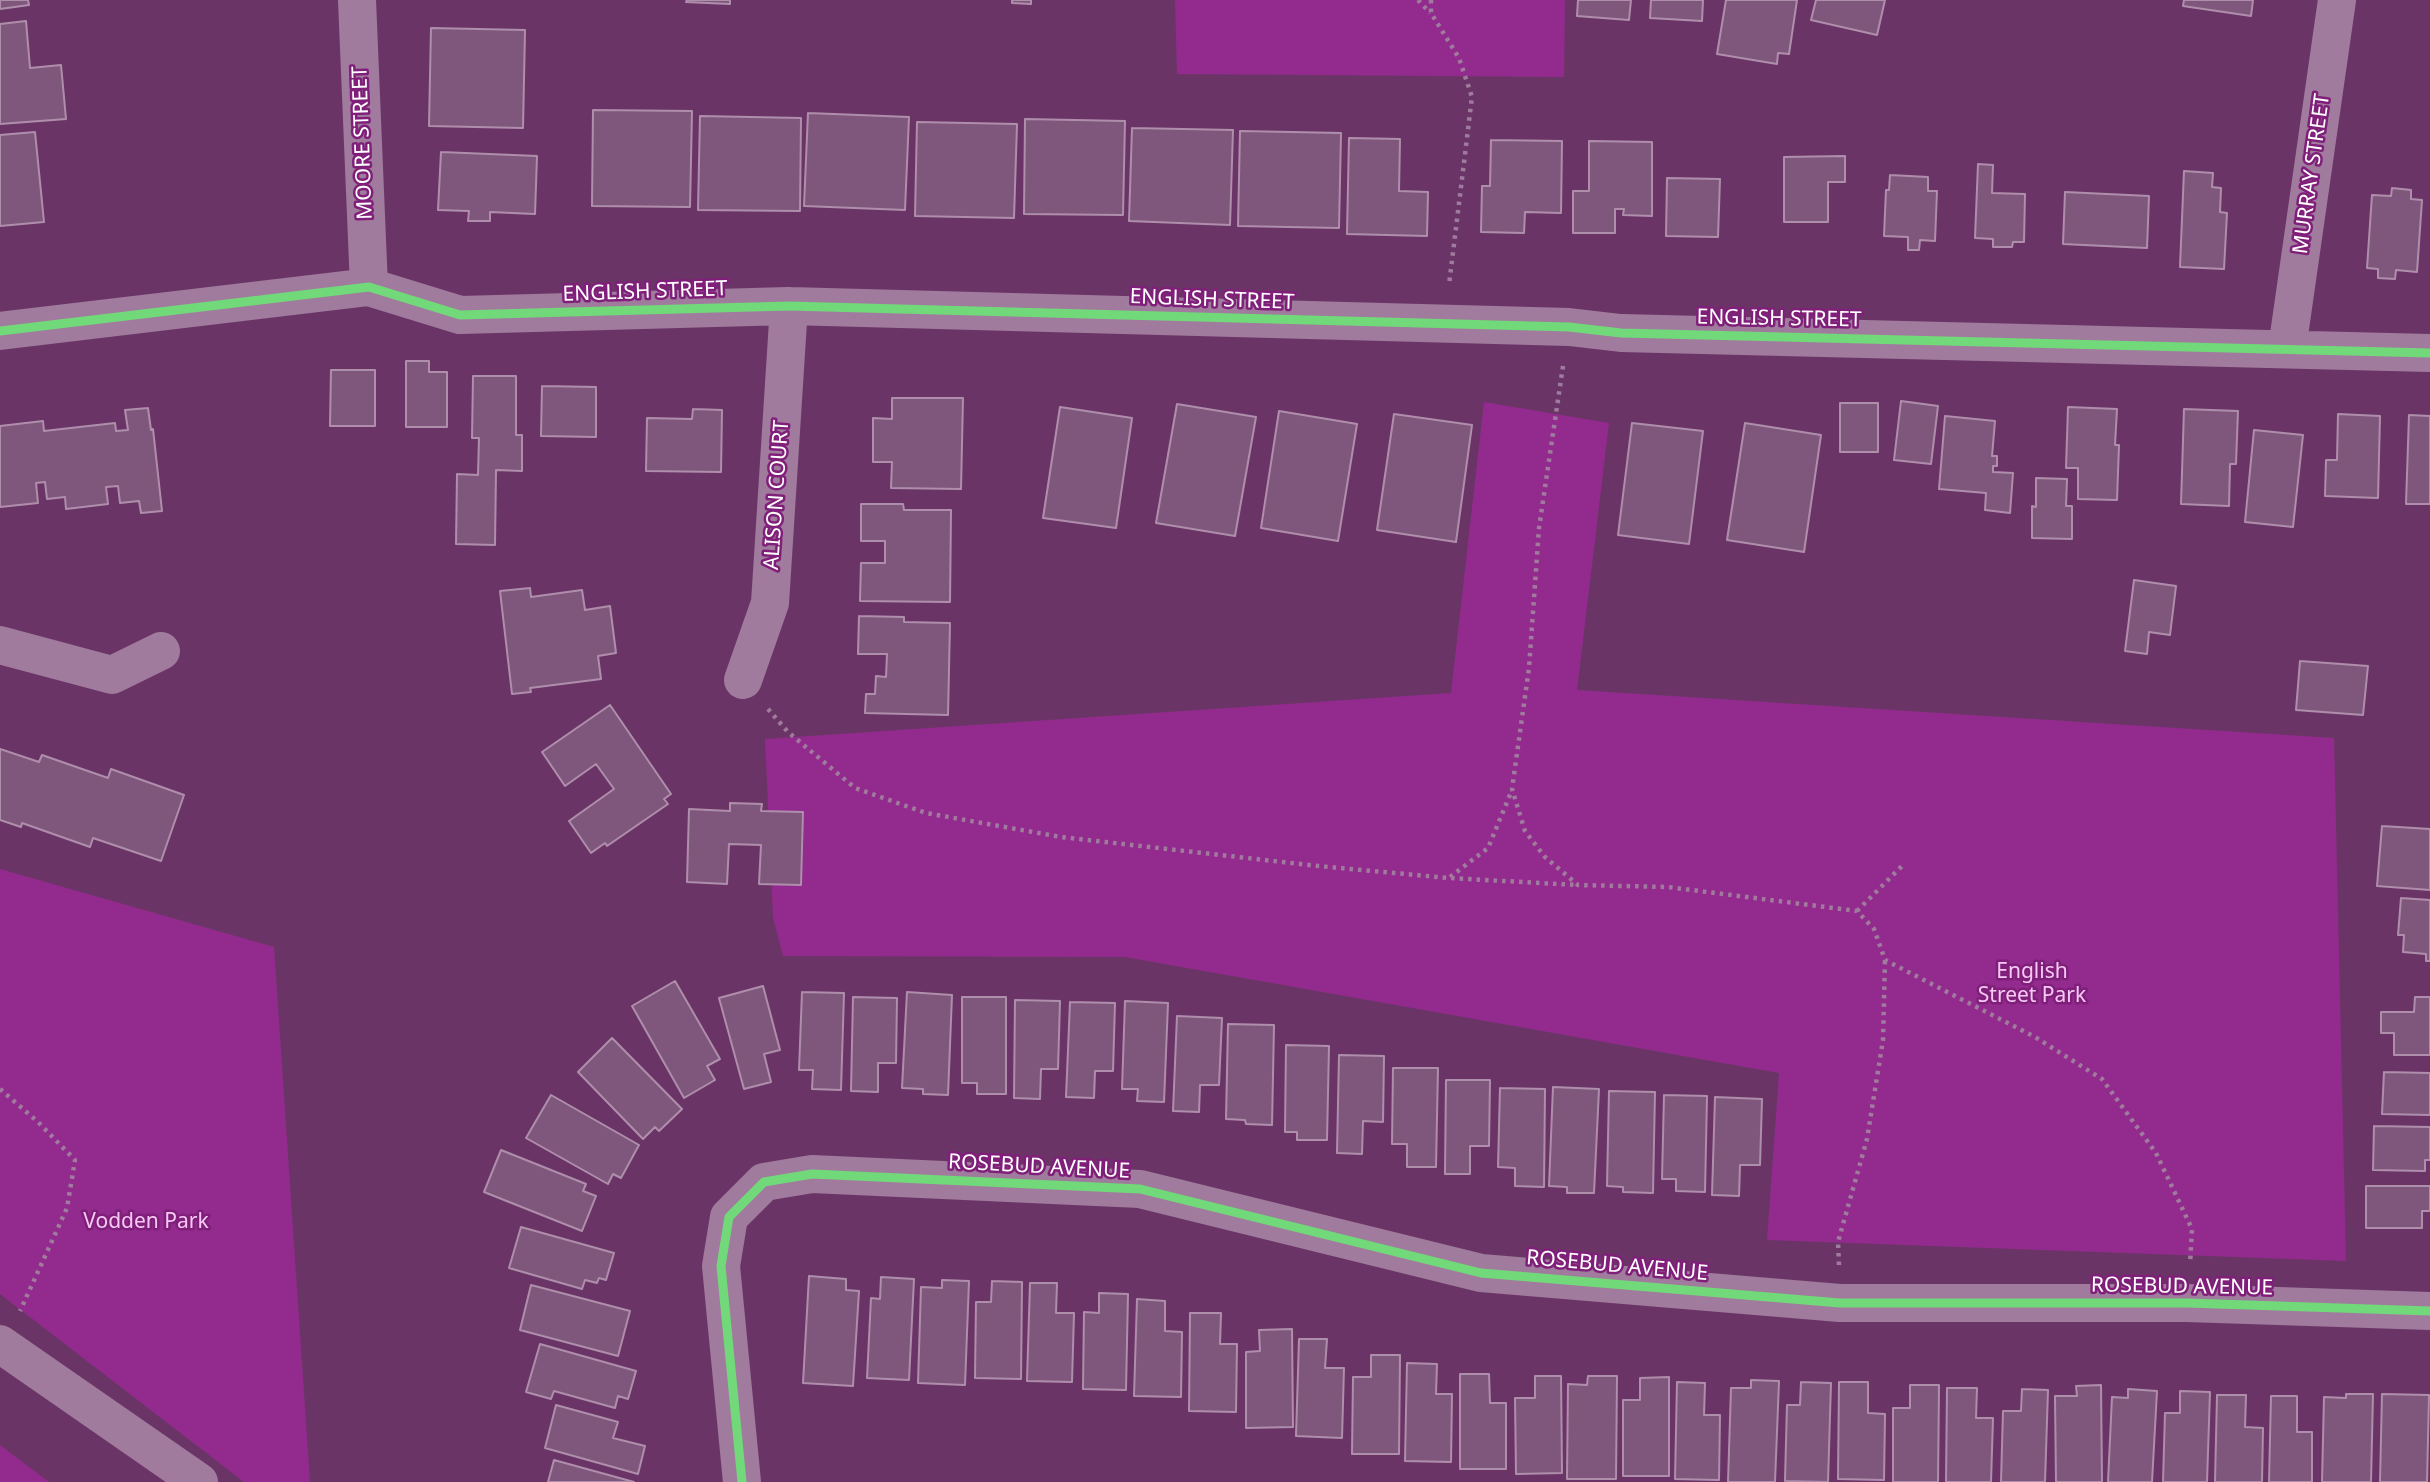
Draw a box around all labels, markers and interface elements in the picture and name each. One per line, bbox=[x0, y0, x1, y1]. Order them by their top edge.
street label: MOORE STREET bbox=[348, 66, 378, 220]
street label: MURRAY STREET bbox=[2288, 92, 2336, 256]
street label: ENGLISH STREET bbox=[562, 277, 728, 307]
street label: ENGLISH STREET bbox=[1129, 285, 1295, 315]
street label: ENGLISH STREET bbox=[1696, 305, 1862, 333]
street label: ALISON COURT bbox=[759, 419, 795, 571]
park label: English Street Park bbox=[1978, 959, 2086, 1009]
street label: ROSEBUD AVENUE bbox=[947, 1150, 1131, 1184]
park label: Vodden Park bbox=[83, 1209, 209, 1235]
street label: ROSEBUD AVENUE bbox=[1525, 1246, 1709, 1286]
street label: ROSEBUD AVENUE bbox=[2091, 1273, 2273, 1301]

